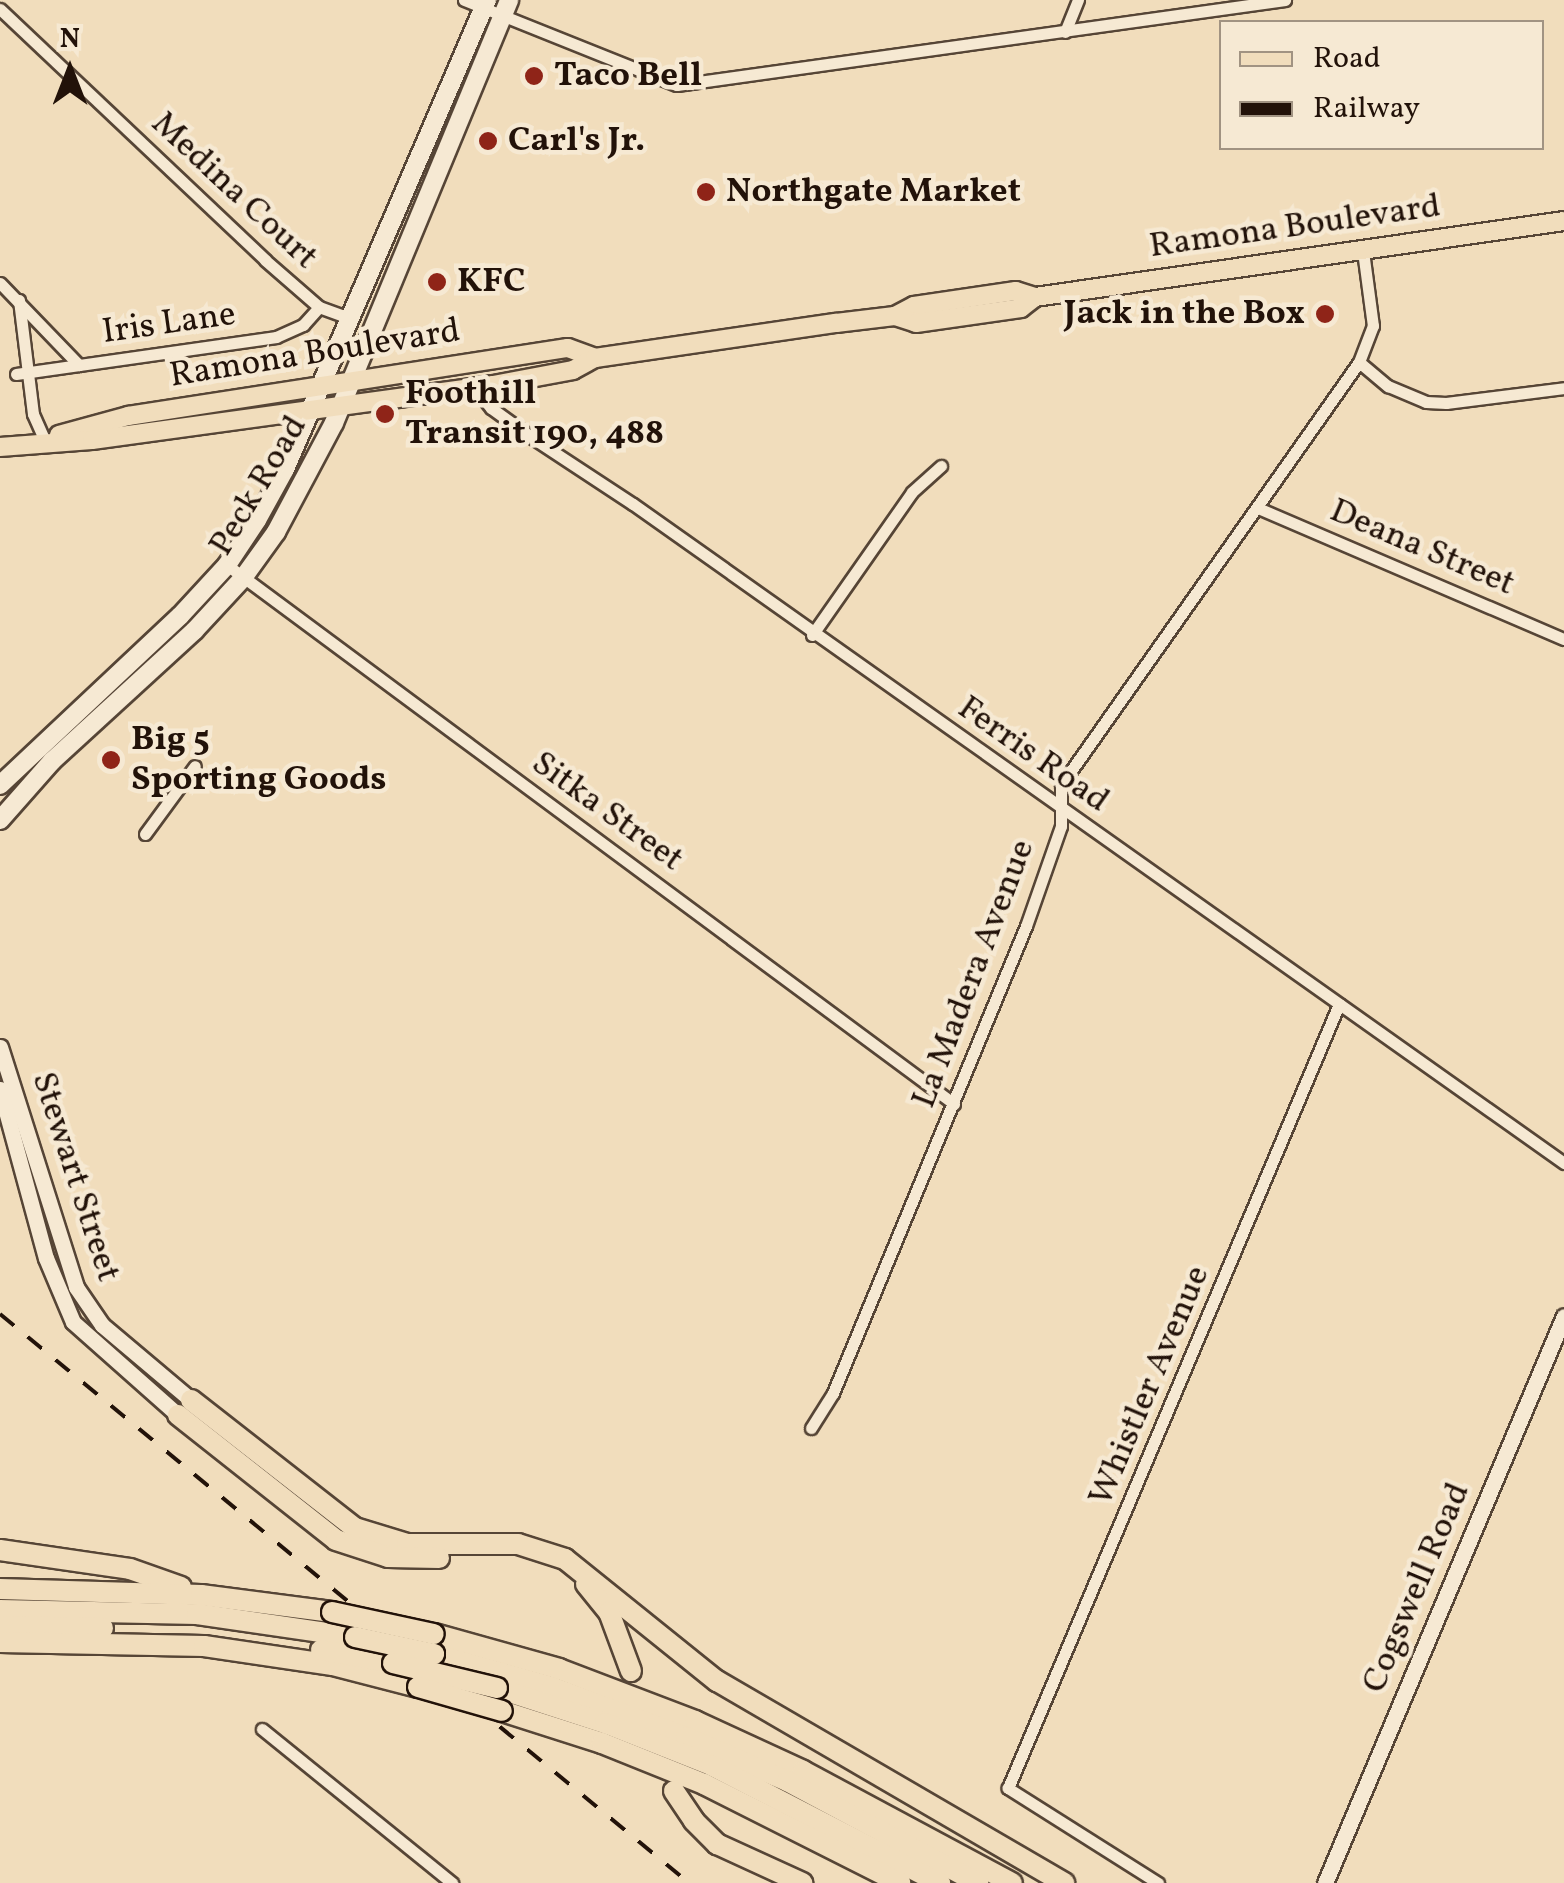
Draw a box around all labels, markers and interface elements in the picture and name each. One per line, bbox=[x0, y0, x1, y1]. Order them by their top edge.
north arrow bbox=[20, 20, 120, 120]
text: N bbox=[60, 20, 80, 59]
legend bbox=[1219, 20, 1544, 150]
text: Road bbox=[1313, 38, 1381, 80]
place label: Taco Bell bbox=[554, 55, 702, 97]
marker: Taco Bell bbox=[523, 65, 545, 87]
text: Railway bbox=[1313, 88, 1420, 130]
street label: Medina Court bbox=[142, 103, 326, 279]
place label: Carl's Jr. bbox=[508, 120, 645, 162]
marker: Carl's Jr. bbox=[477, 130, 499, 152]
place label: Northgate Market bbox=[726, 171, 1021, 213]
marker: Northgate Market bbox=[695, 181, 717, 203]
street label: Ramona Boulevard bbox=[1147, 186, 1443, 268]
place label: KFC bbox=[457, 261, 525, 303]
marker: KFC bbox=[426, 271, 448, 293]
place label: Jack in the Box bbox=[1064, 293, 1305, 335]
street label: Iris Lane bbox=[100, 294, 238, 354]
marker: Jack in the Box bbox=[1314, 303, 1336, 325]
street label: Ramona Boulevard bbox=[167, 310, 463, 398]
place label: Foothill Transit 190, 488 bbox=[405, 373, 664, 455]
marker: Foothill Transit 190, 488 bbox=[374, 403, 396, 425]
street label: Peck Road bbox=[201, 408, 317, 564]
street label: Deana Street bbox=[1323, 490, 1521, 606]
street label: Ferris Road bbox=[949, 688, 1117, 822]
place label: Big 5 Sporting Goods bbox=[131, 719, 386, 801]
street label: Sitka Street bbox=[523, 743, 691, 881]
marker: Big 5 Sporting Goods bbox=[100, 749, 122, 771]
street label: La Madera Avenue bbox=[904, 834, 1044, 1114]
street label: Stewart Street bbox=[21, 1067, 129, 1287]
street label: Whistler Avenue bbox=[1081, 1260, 1219, 1512]
street label: Cogswell Road bbox=[1354, 1477, 1480, 1699]

